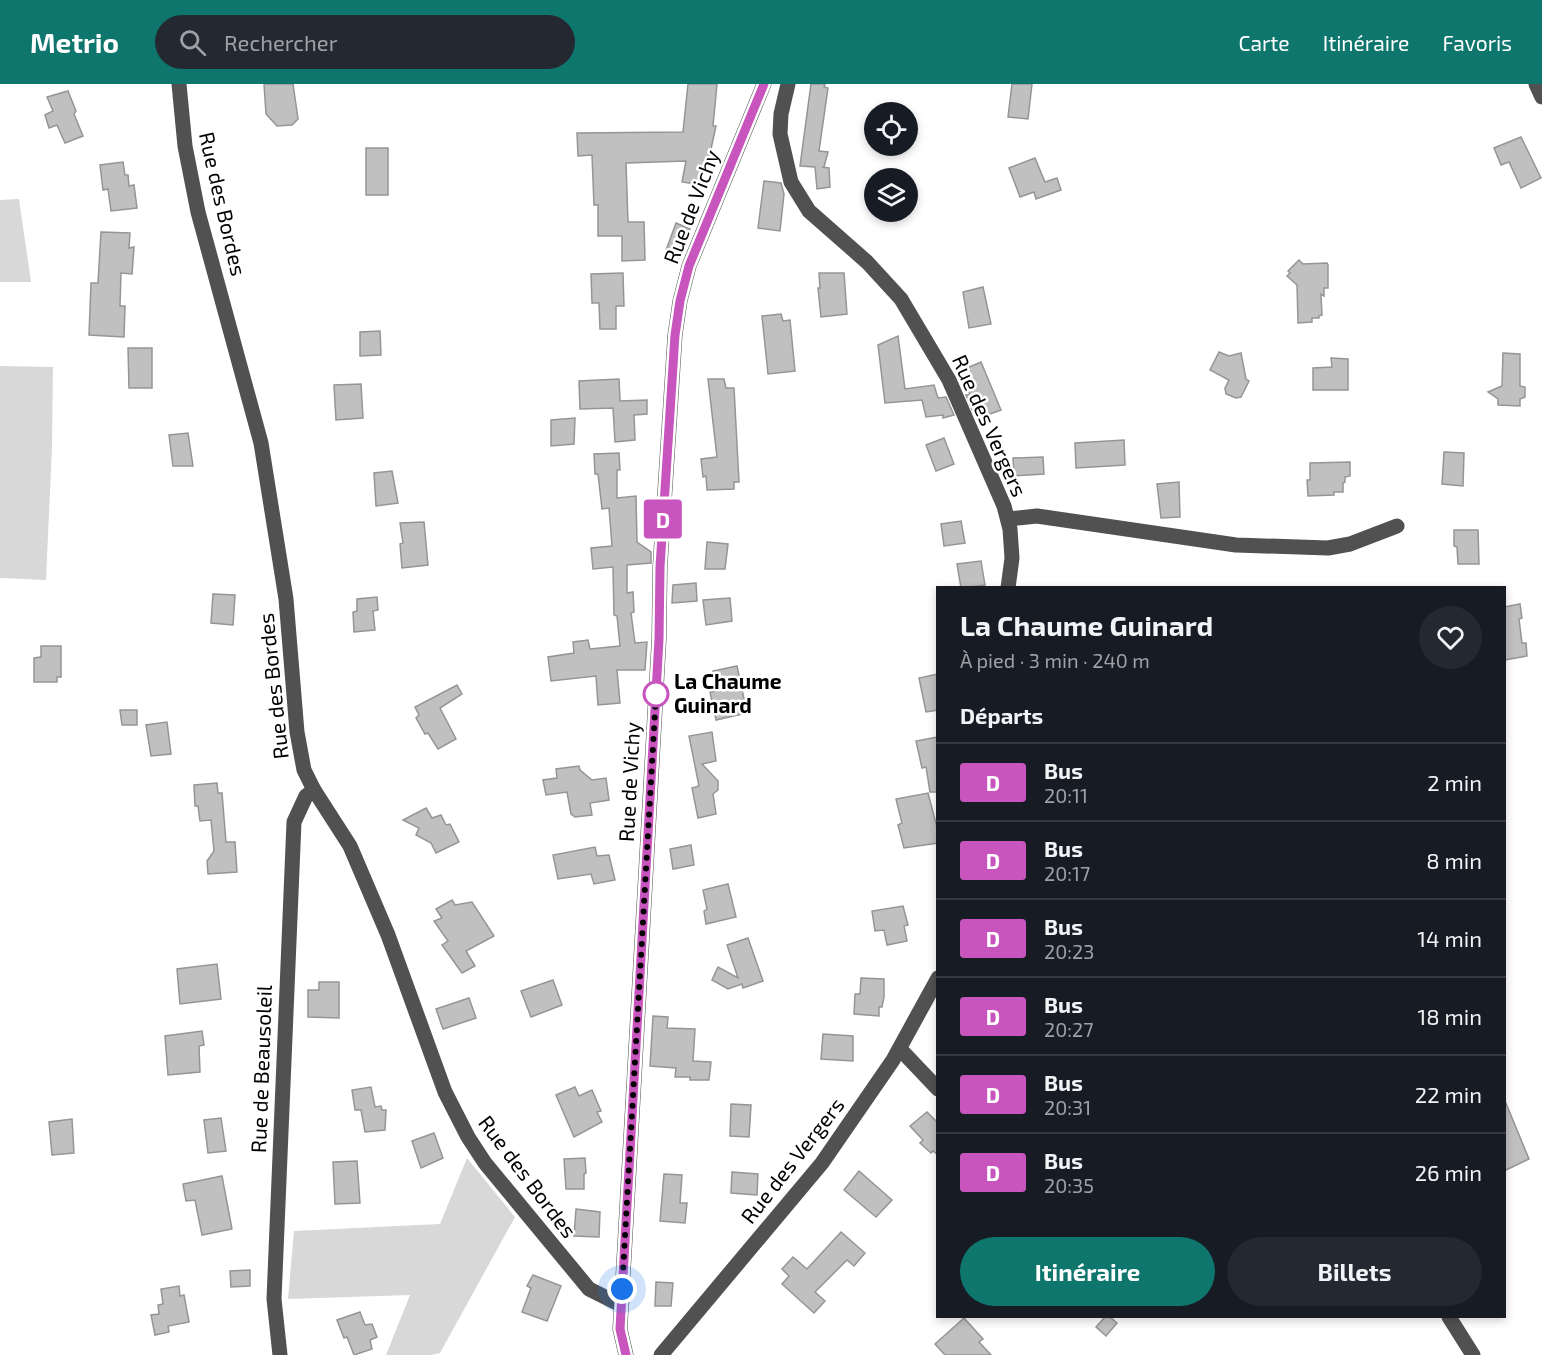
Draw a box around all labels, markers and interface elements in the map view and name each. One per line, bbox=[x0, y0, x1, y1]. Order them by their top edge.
search box bbox=[155, 15, 575, 69]
text: Metrio bbox=[30, 25, 119, 59]
icon: search bbox=[176, 26, 209, 59]
text: Rechercher bbox=[224, 29, 337, 55]
text: Carte bbox=[1238, 30, 1290, 55]
text: Itinéraire bbox=[1323, 30, 1409, 55]
text: Favoris bbox=[1442, 30, 1512, 55]
map controls bbox=[864, 102, 918, 222]
button: locate bbox=[864, 102, 918, 156]
street label: Rue des Bordes bbox=[195, 129, 252, 278]
street label: Rue de Vichy bbox=[657, 146, 724, 267]
button: layers bbox=[864, 168, 918, 222]
street label: Rue des Vergers bbox=[948, 351, 1033, 500]
line badge: D bbox=[644, 500, 682, 538]
text: D bbox=[656, 507, 670, 532]
button: heart bbox=[1419, 606, 1482, 669]
text: La Chaume Guinard bbox=[960, 608, 1213, 642]
street label: Rue des Bordes bbox=[252, 612, 293, 760]
text: À pied · 3 min · 240 m bbox=[960, 648, 1150, 672]
place label: La Chaume Guinard bbox=[674, 668, 782, 717]
marker: La Chaume Guinard bbox=[643, 681, 669, 707]
text: Départs bbox=[960, 702, 1043, 728]
street label: Rue de Vichy bbox=[613, 721, 644, 842]
text: Bus bbox=[1044, 757, 1083, 783]
text: 2 min bbox=[1427, 769, 1482, 795]
text: D bbox=[986, 770, 1000, 795]
text: 20:11 bbox=[1044, 783, 1088, 807]
text: Bus bbox=[1044, 835, 1083, 861]
text: 8 min bbox=[1426, 847, 1482, 873]
text: D bbox=[986, 848, 1000, 873]
text: 20:17 bbox=[1044, 861, 1090, 885]
text: Bus bbox=[1044, 913, 1083, 939]
text: 14 min bbox=[1417, 925, 1482, 951]
text: D bbox=[986, 926, 1000, 951]
text: 20:23 bbox=[1044, 939, 1094, 963]
street label: Rue de Beausoleil bbox=[245, 984, 276, 1153]
text: Bus bbox=[1044, 991, 1083, 1017]
text: 18 min bbox=[1417, 1003, 1482, 1029]
text: D bbox=[986, 1004, 1000, 1029]
text: 20:27 bbox=[1044, 1017, 1094, 1041]
text: Bus bbox=[1044, 1069, 1083, 1095]
text: 22 min bbox=[1415, 1081, 1482, 1107]
text: D bbox=[986, 1082, 1000, 1107]
street label: Rue des Vergers bbox=[735, 1092, 849, 1228]
text: 20:31 bbox=[1044, 1095, 1091, 1119]
street label: Rue des Bordes bbox=[474, 1110, 582, 1242]
text: Bus bbox=[1044, 1147, 1083, 1173]
text: 26 min bbox=[1415, 1159, 1482, 1185]
text: D bbox=[986, 1160, 1000, 1185]
text: 20:35 bbox=[1044, 1173, 1094, 1197]
button: Itinéraire bbox=[960, 1237, 1215, 1306]
button: Billets bbox=[1227, 1237, 1482, 1306]
your location bbox=[607, 1274, 637, 1304]

